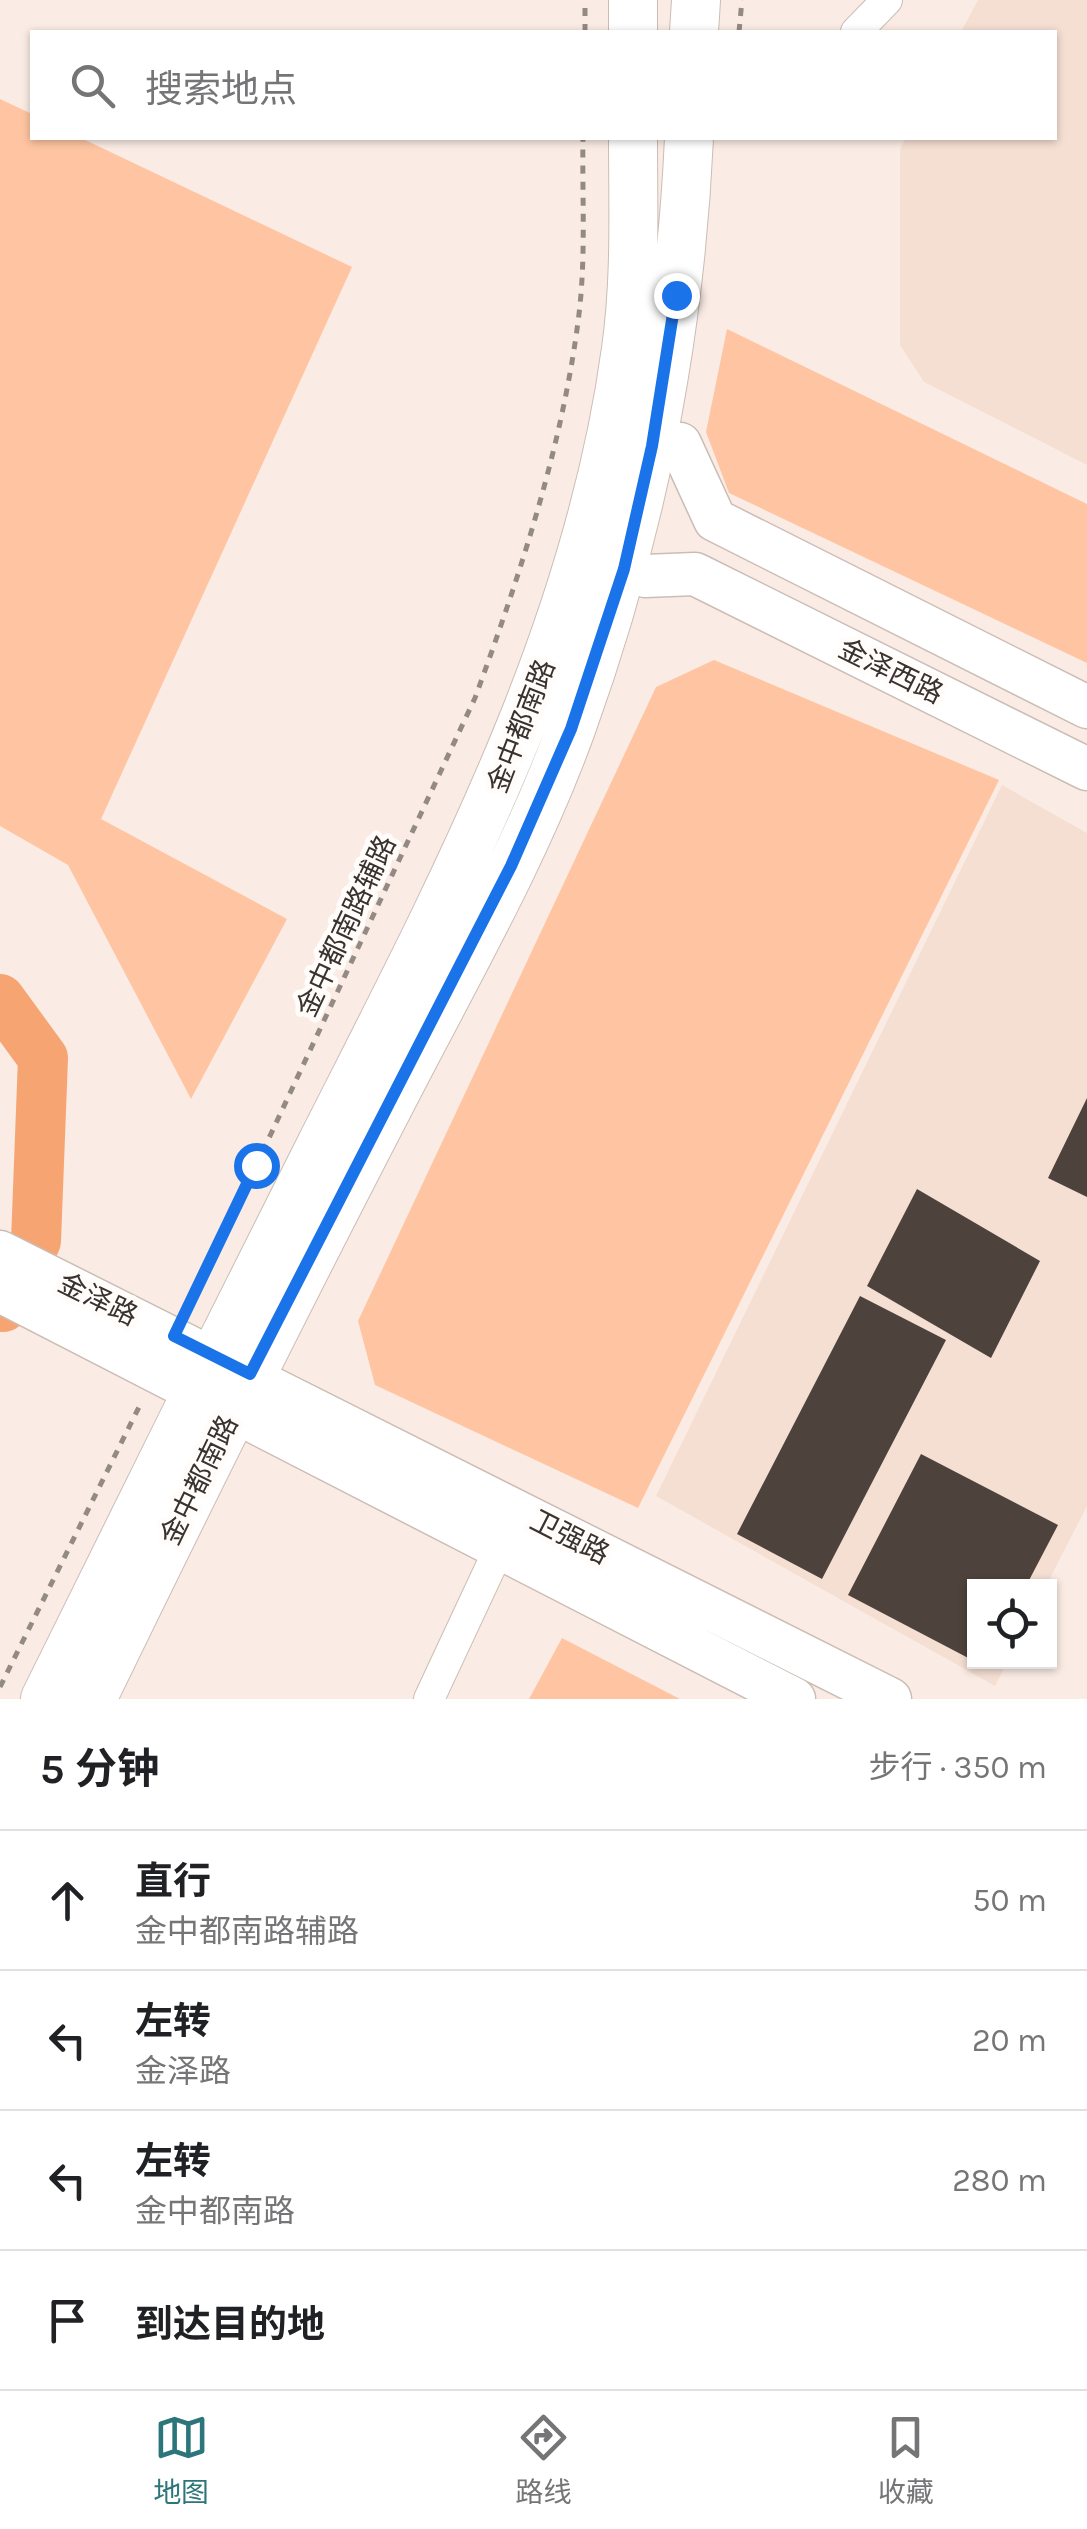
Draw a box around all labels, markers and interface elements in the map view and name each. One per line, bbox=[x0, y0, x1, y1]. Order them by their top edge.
search box bbox=[30, 30, 1057, 140]
icon: search bbox=[65, 58, 120, 113]
text: 搜索地点 bbox=[145, 67, 297, 112]
route end bbox=[654, 273, 700, 319]
street label: 金泽西路 bbox=[833, 632, 949, 710]
street label: 金中都南路 bbox=[481, 655, 561, 797]
street label: 金中都南路辅路 bbox=[290, 830, 402, 1022]
route start bbox=[234, 1143, 280, 1189]
street label: 金泽路 bbox=[53, 1266, 143, 1332]
street label: 金中都南路 bbox=[153, 1410, 245, 1550]
street label: 卫强路 bbox=[525, 1503, 615, 1571]
map controls bbox=[967, 1579, 1057, 1669]
button: locate bbox=[967, 1579, 1057, 1669]
text: 5 分钟 bbox=[40, 1744, 159, 1794]
text: 步行 · 350 m bbox=[869, 1749, 1047, 1786]
text: 直行 bbox=[135, 1859, 211, 1904]
icon: ahead bbox=[40, 1873, 95, 1928]
text: 50 m bbox=[972, 1882, 1047, 1919]
text: 金中都南路辅路 bbox=[135, 1913, 359, 1950]
text: 左转 bbox=[135, 1999, 211, 2044]
icon: left bbox=[40, 2013, 95, 2068]
text: 20 m bbox=[972, 2022, 1047, 2059]
text: 金泽路 bbox=[135, 2053, 231, 2090]
text: 左转 bbox=[135, 2139, 211, 2184]
icon: left bbox=[40, 2153, 95, 2208]
text: 280 m bbox=[952, 2162, 1047, 2199]
text: 金中都南路 bbox=[135, 2193, 295, 2230]
icon: arrive bbox=[40, 2293, 95, 2348]
text: 到达目的地 bbox=[135, 2302, 325, 2347]
tab: 地图 bbox=[153, 2410, 209, 2510]
tab: 路线 bbox=[515, 2410, 572, 2510]
tab: 收藏 bbox=[878, 2410, 934, 2510]

